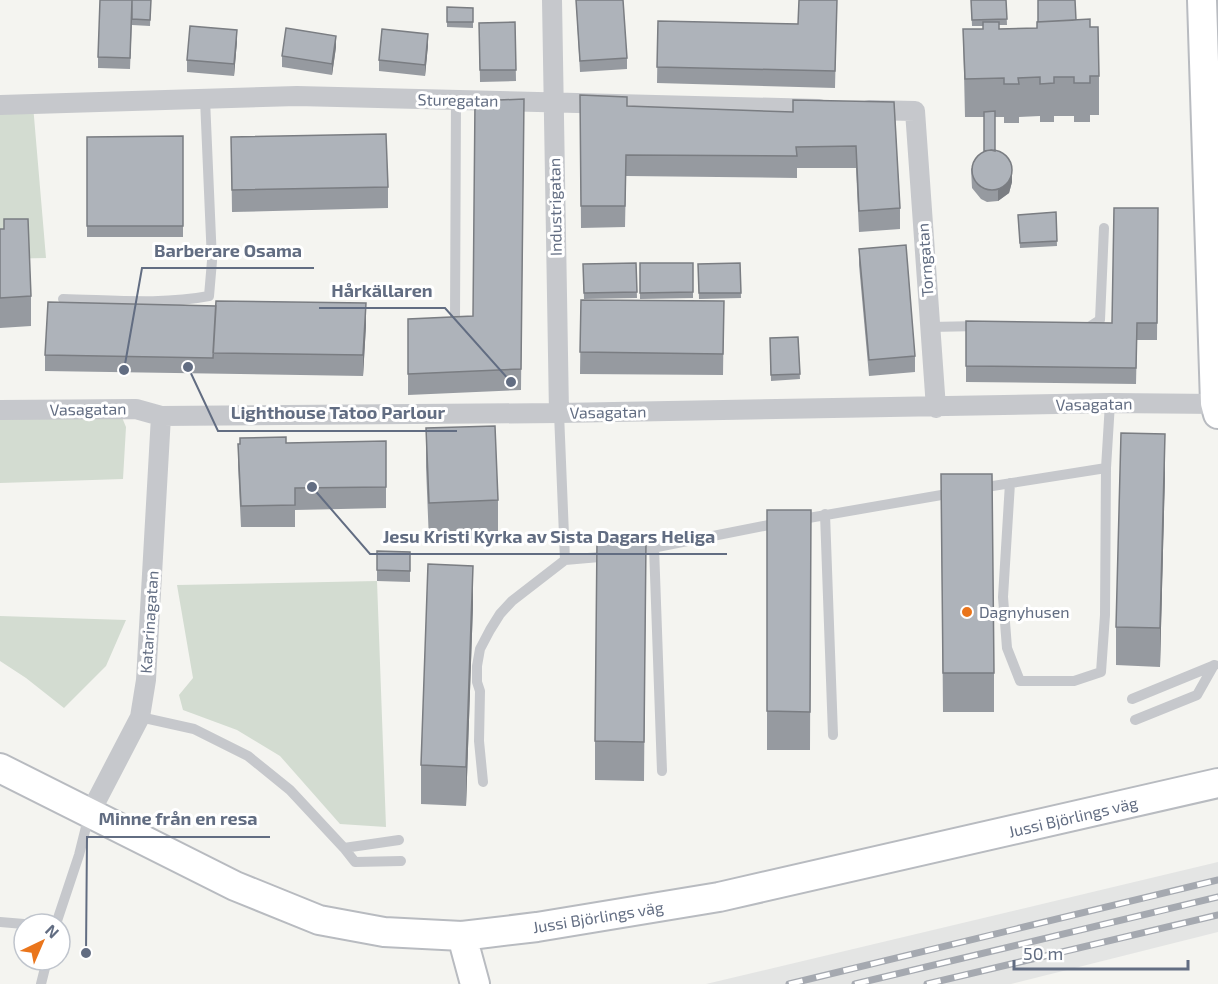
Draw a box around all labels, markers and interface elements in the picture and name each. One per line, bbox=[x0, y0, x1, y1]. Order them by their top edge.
street label: Sturegatan bbox=[417, 89, 499, 110]
street label: Industrigatan bbox=[544, 158, 565, 256]
street label: Torngatan bbox=[912, 222, 937, 298]
callout: Barberare Osama bbox=[142, 232, 314, 268]
text: Barberare Osama bbox=[154, 239, 302, 261]
callout: Hårkällaren bbox=[319, 272, 445, 308]
text: Hårkällaren bbox=[331, 279, 433, 301]
street label: Vasagatan bbox=[1055, 393, 1133, 414]
callout: Lighthouse Tatoo Parlour bbox=[218, 395, 457, 431]
street label: Vasagatan bbox=[49, 398, 127, 419]
text: Lighthouse Tatoo Parlour bbox=[231, 401, 446, 423]
street label: Vasagatan bbox=[569, 401, 647, 422]
callout: Jesu Kristi Kyrka av Sista Dagars Heliga bbox=[370, 518, 727, 554]
text: Jesu Kristi Kyrka av Sista Dagars Heliga bbox=[383, 525, 715, 547]
street label: Katarinagatan bbox=[135, 570, 162, 674]
place label: Dagnyhusen bbox=[979, 602, 1070, 621]
marker: Dagnyhusen bbox=[960, 605, 974, 619]
street label: Jussi Björlings väg bbox=[1006, 792, 1140, 842]
callout: Minne från en resa bbox=[87, 801, 270, 837]
text: Minne från en resa bbox=[98, 807, 258, 829]
street label: Jussi Björlings väg bbox=[531, 897, 665, 937]
north arrow bbox=[12, 912, 72, 972]
text: N bbox=[42, 920, 64, 942]
scale bar bbox=[1014, 933, 1188, 971]
text: 50 m bbox=[1023, 942, 1063, 964]

